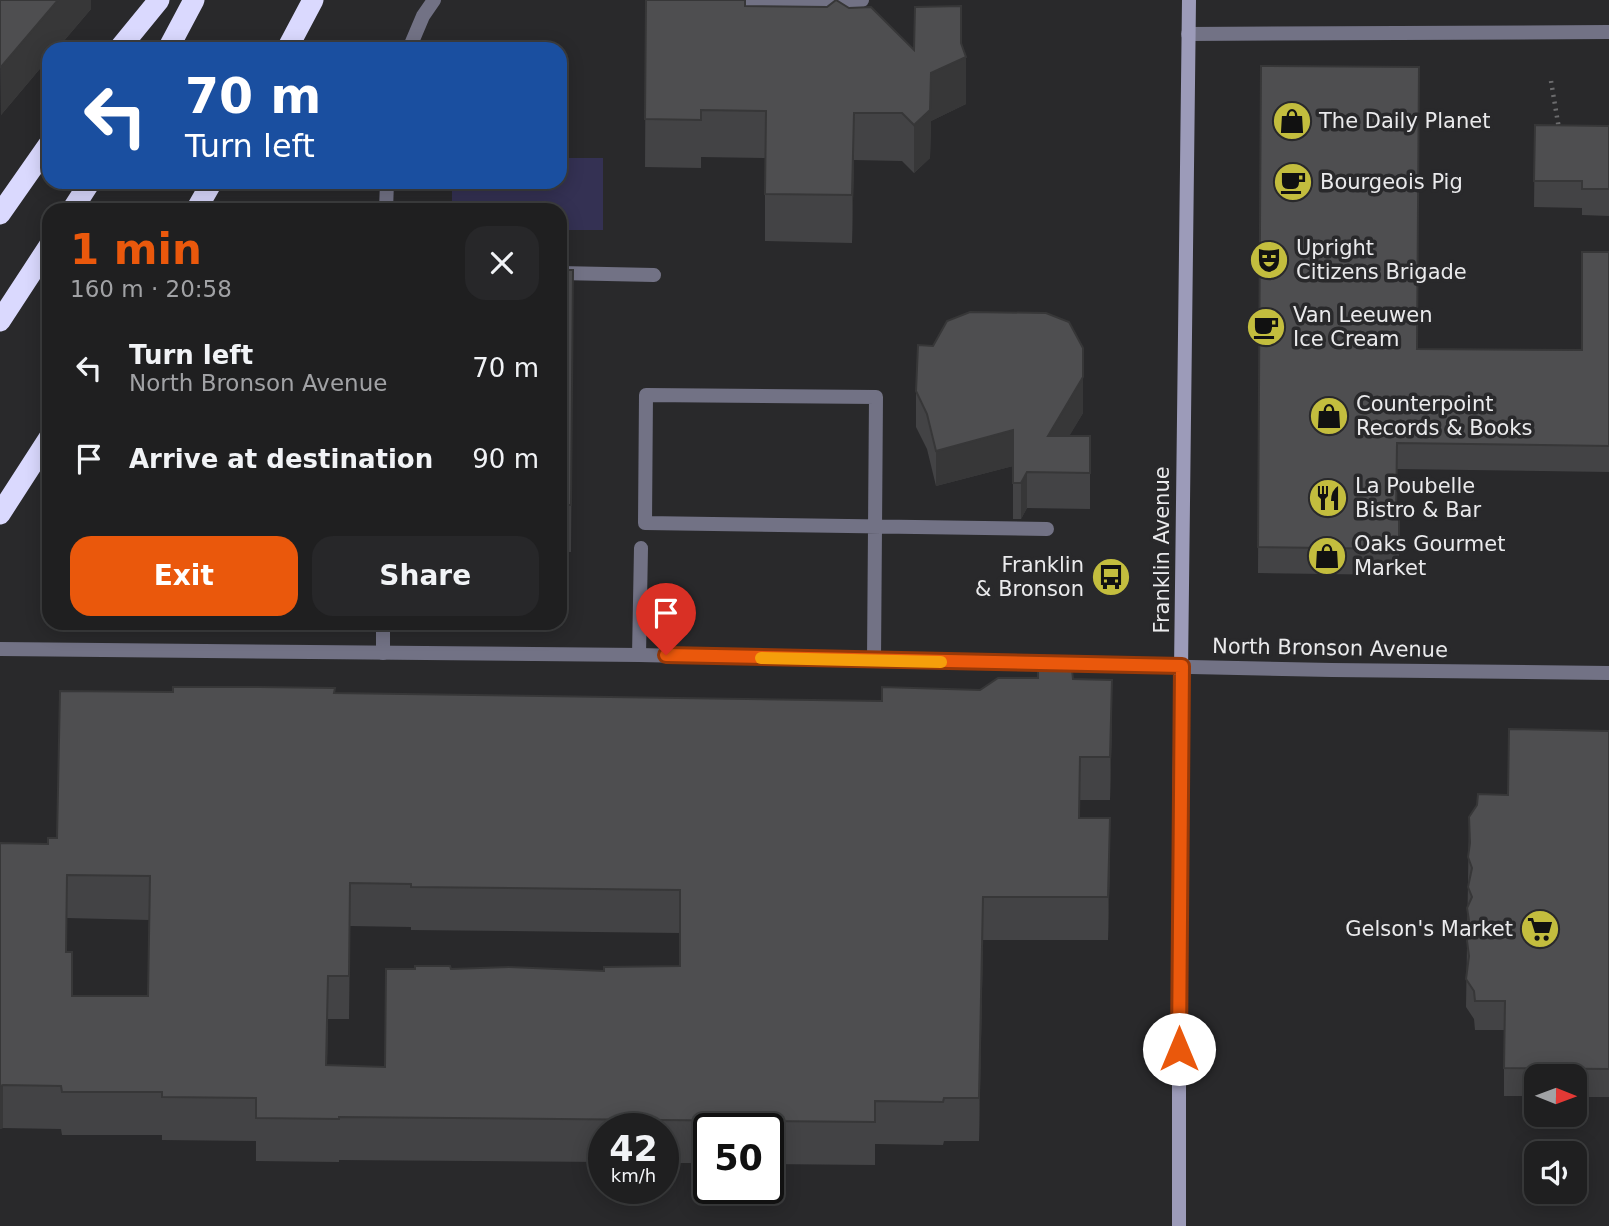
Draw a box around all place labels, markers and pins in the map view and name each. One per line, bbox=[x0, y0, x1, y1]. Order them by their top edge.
shop icon: The Daily Planet bbox=[1271, 100, 1313, 142]
place label: The Daily Planet bbox=[1318, 109, 1490, 133]
cafe icon: Bourgeois Pig bbox=[1272, 161, 1314, 203]
place label: Bourgeois Pig bbox=[1320, 170, 1463, 194]
place label: Upright Citizens Brigade bbox=[1296, 236, 1467, 284]
theatre icon: Upright Citizens Brigade bbox=[1248, 239, 1290, 281]
place label: Van Leeuwen Ice Cream bbox=[1293, 303, 1432, 351]
cafe icon: Van Leeuwen Ice Cream bbox=[1245, 306, 1287, 348]
place label: Counterpoint Records & Books bbox=[1356, 392, 1532, 440]
shop icon: Counterpoint Records & Books bbox=[1308, 395, 1350, 437]
place label: La Poubelle Bistro & Bar bbox=[1355, 474, 1481, 522]
restaurant icon: La Poubelle Bistro & Bar bbox=[1307, 477, 1349, 519]
place label: Oaks Gourmet Market bbox=[1354, 532, 1505, 580]
shop icon: Oaks Gourmet Market bbox=[1306, 535, 1348, 577]
place label: Franklin & Bronson bbox=[975, 553, 1084, 601]
bus stop icon: Franklin & Bronson bbox=[1090, 556, 1132, 598]
pin bbox=[636, 583, 696, 655]
supermarket icon: Gelson's Market bbox=[1519, 908, 1561, 950]
place label: Gelson's Market bbox=[1345, 917, 1513, 941]

